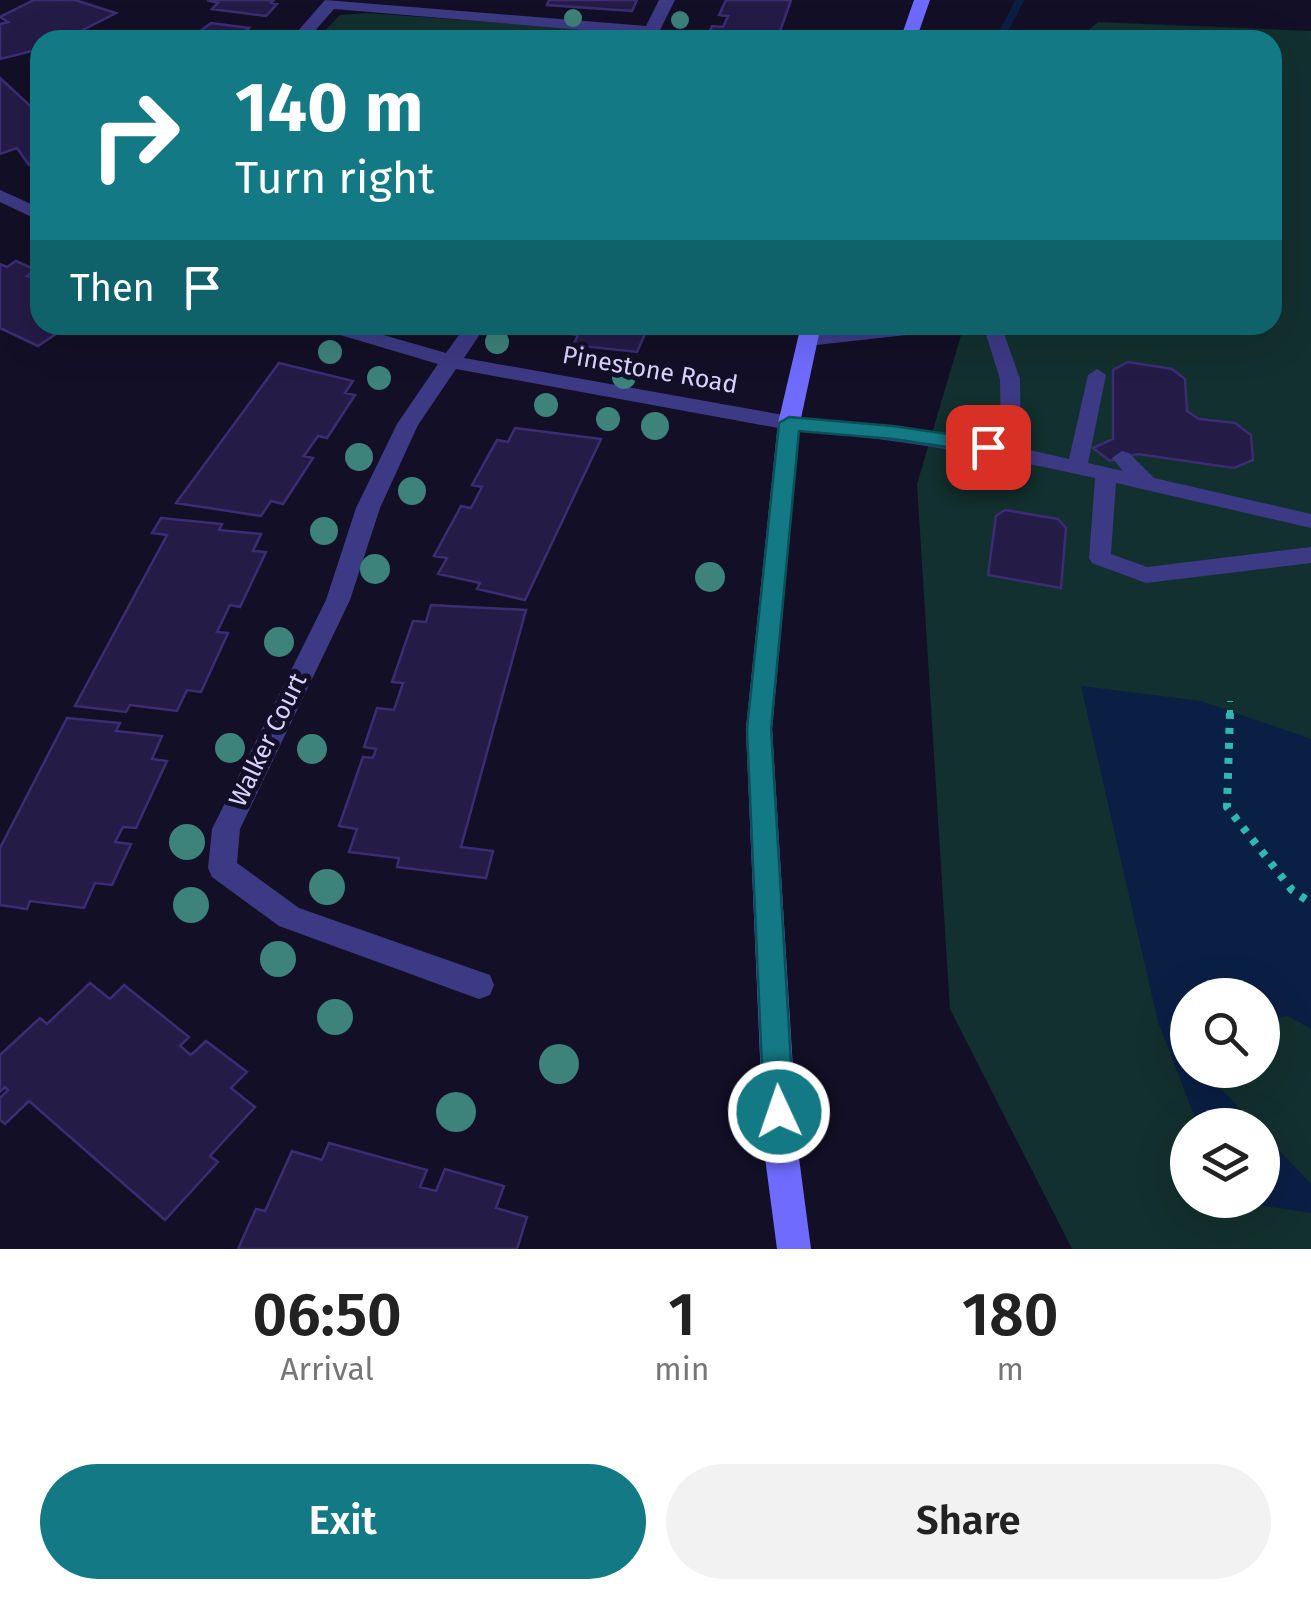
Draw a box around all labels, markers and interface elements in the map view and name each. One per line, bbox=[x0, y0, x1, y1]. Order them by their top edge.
text: 140 m bbox=[235, 66, 424, 150]
icon: right bbox=[70, 70, 200, 200]
text: Turn right bbox=[235, 151, 434, 205]
icon: arrive bbox=[175, 260, 230, 315]
text: Then bbox=[70, 265, 155, 311]
street label: Pinestone Road bbox=[560, 340, 740, 400]
pin bbox=[946, 405, 1031, 490]
icon: arrive bbox=[961, 420, 1016, 475]
street label: Walker Court bbox=[223, 668, 314, 811]
map controls bbox=[1170, 978, 1280, 1218]
button: search bbox=[1170, 978, 1280, 1088]
position arrow bbox=[727, 1060, 831, 1164]
button: layers bbox=[1170, 1108, 1280, 1218]
text: 06:50 bbox=[252, 1279, 402, 1351]
text: 1 bbox=[668, 1279, 696, 1351]
text: 180 bbox=[962, 1279, 1058, 1351]
text: Arrival bbox=[280, 1350, 374, 1388]
text: min bbox=[654, 1350, 709, 1388]
text: m bbox=[996, 1350, 1024, 1388]
button: Exit bbox=[40, 1464, 646, 1579]
button: Share bbox=[666, 1464, 1271, 1579]

